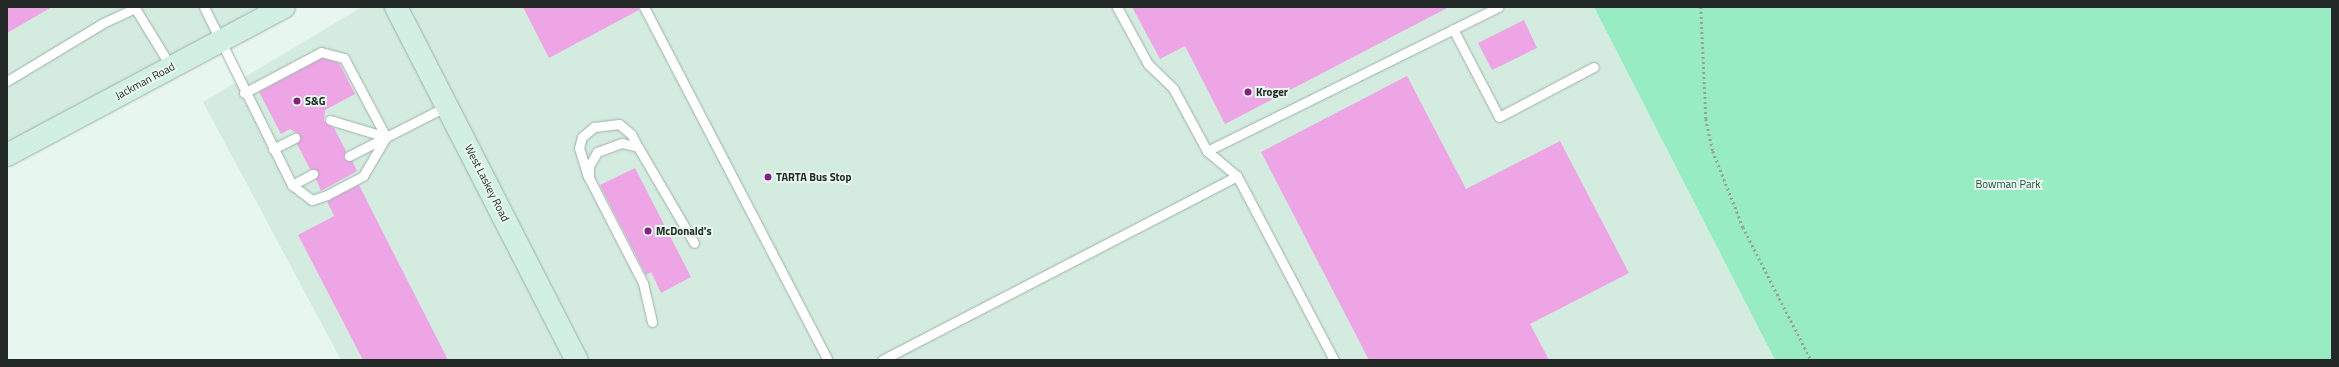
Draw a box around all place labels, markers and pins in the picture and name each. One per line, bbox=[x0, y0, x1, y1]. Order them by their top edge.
place label: Kroger bbox=[1256, 85, 1288, 99]
marker: Kroger bbox=[1243, 87, 1253, 97]
place label: S&G bbox=[305, 94, 325, 108]
marker: S&G bbox=[292, 96, 302, 106]
place label: TARTA Bus Stop bbox=[776, 170, 851, 184]
marker: TARTA Bus Stop bbox=[763, 172, 773, 182]
place label: McDonald's bbox=[656, 224, 712, 238]
marker: McDonald's bbox=[643, 226, 653, 236]

